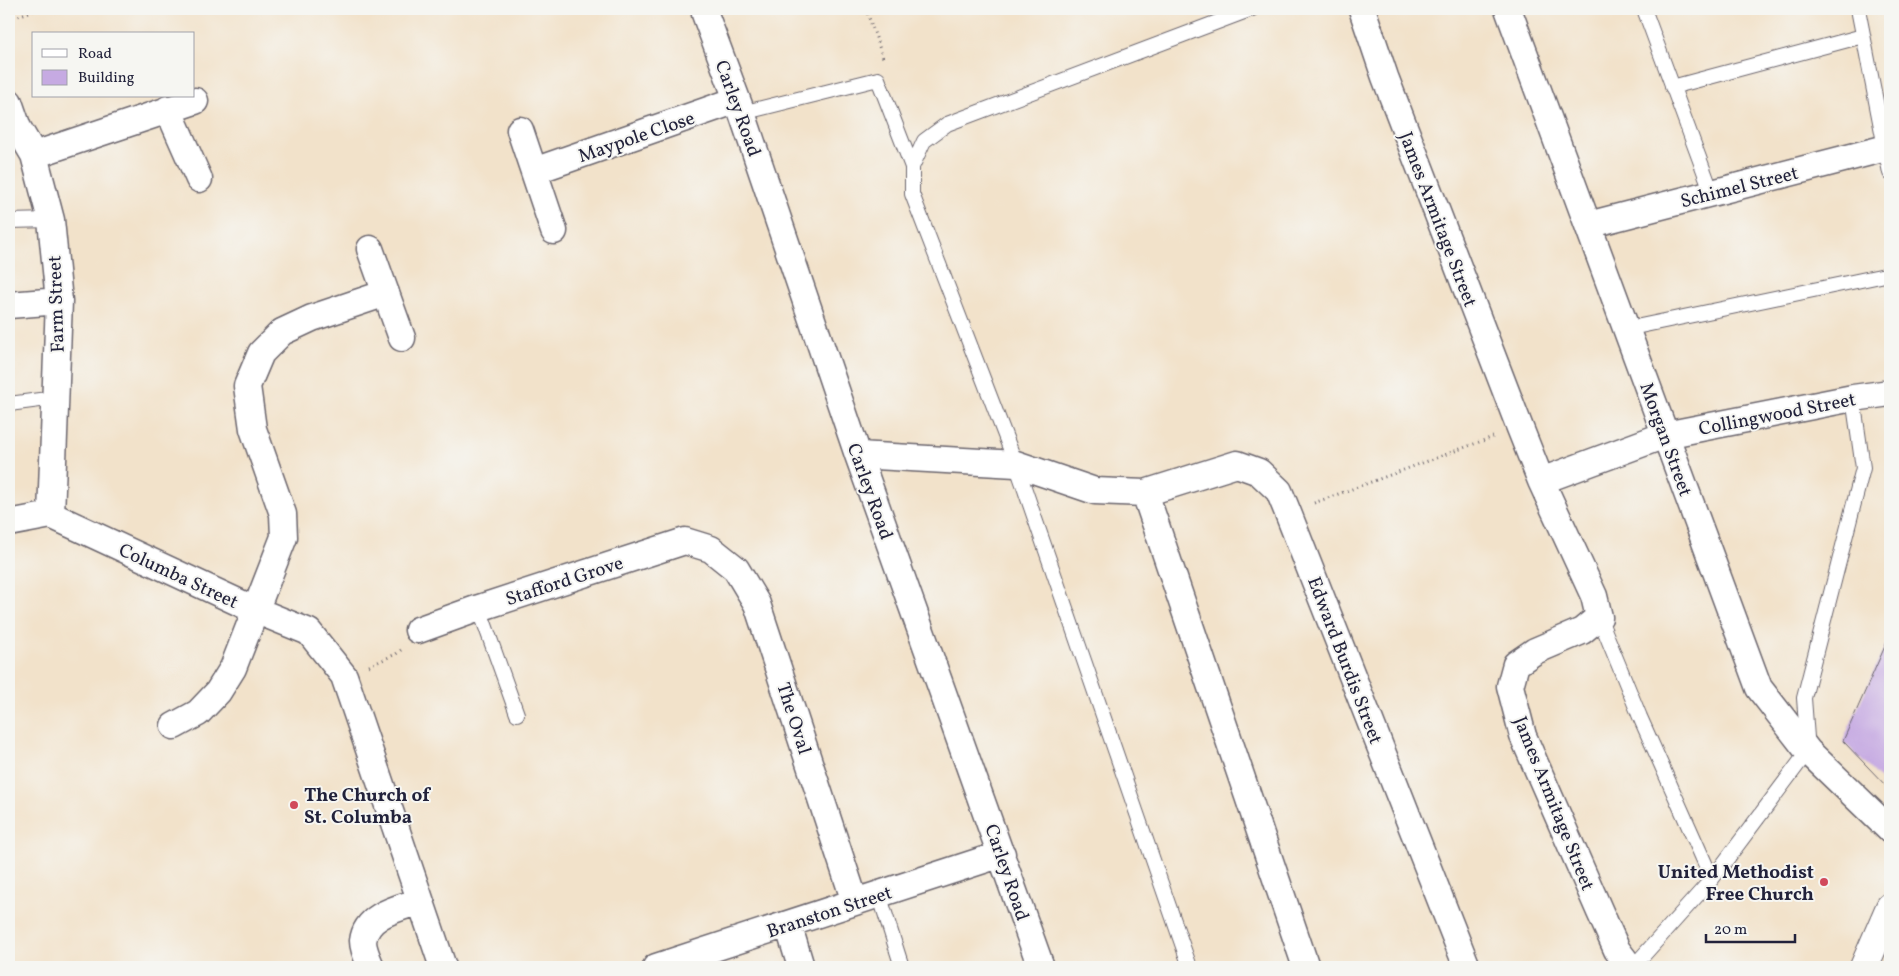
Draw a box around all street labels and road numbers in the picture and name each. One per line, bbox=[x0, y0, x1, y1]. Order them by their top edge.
street label: Carley Road bbox=[708, 57, 767, 160]
street label: Maypole Close bbox=[575, 106, 698, 170]
street label: James Armitage Street bbox=[1392, 128, 1483, 311]
street label: Schimel Street bbox=[1678, 161, 1801, 215]
street label: Farm Street bbox=[42, 254, 72, 353]
street label: Morgan Street bbox=[1632, 379, 1698, 501]
street label: Collingwood Street bbox=[1697, 387, 1858, 443]
street label: Carley Road bbox=[840, 440, 899, 543]
street label: Columba Street bbox=[114, 538, 242, 616]
street label: Stafford Grove bbox=[502, 551, 627, 613]
street label: Edward Burdis Street bbox=[1300, 573, 1388, 749]
street label: The Oval bbox=[769, 679, 817, 758]
street label: James Armitage Street bbox=[1506, 713, 1600, 895]
street label: Carley Road bbox=[977, 821, 1035, 925]
street label: Branston Street bbox=[764, 880, 896, 945]

